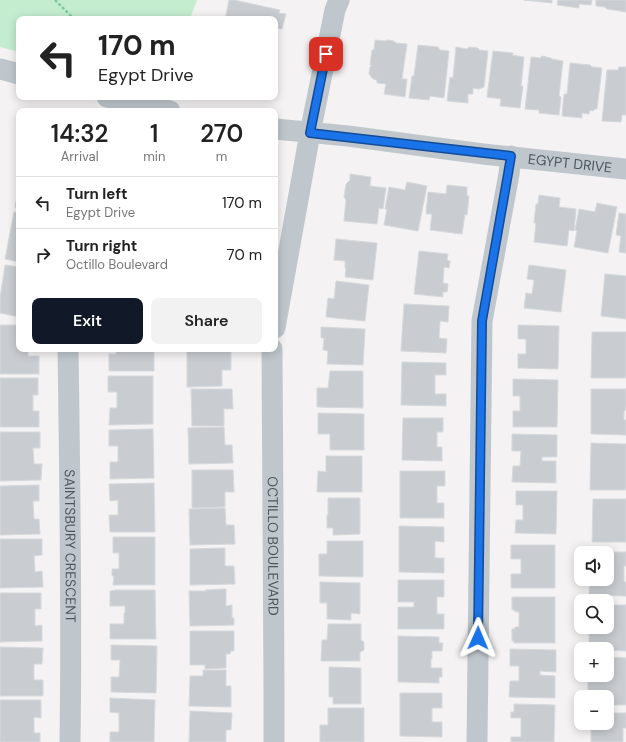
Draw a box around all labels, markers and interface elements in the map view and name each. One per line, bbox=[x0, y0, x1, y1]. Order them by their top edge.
text: 170 m bbox=[98, 27, 176, 64]
icon: left bbox=[32, 32, 84, 84]
pin bbox=[309, 37, 343, 71]
icon: arrive bbox=[315, 43, 337, 65]
text: Egypt Drive bbox=[98, 63, 194, 87]
text: 14:32 bbox=[51, 118, 108, 149]
text: 1 bbox=[150, 118, 158, 149]
text: 270 bbox=[200, 118, 243, 149]
text: Arrival bbox=[61, 148, 99, 165]
text: min bbox=[143, 148, 165, 165]
text: m bbox=[216, 148, 227, 165]
street label: EGYPT DRIVE bbox=[527, 150, 613, 176]
text: Turn left bbox=[66, 184, 127, 204]
icon: left bbox=[32, 192, 54, 214]
text: 170 m bbox=[222, 193, 262, 213]
text: Egypt Drive bbox=[66, 204, 135, 221]
text: Turn right bbox=[66, 236, 137, 256]
icon: right bbox=[32, 244, 54, 266]
text: 70 m bbox=[227, 245, 262, 265]
text: Octillo Boulevard bbox=[66, 256, 168, 273]
button: Exit bbox=[32, 298, 143, 344]
button: Share bbox=[151, 298, 262, 344]
street label: SAINTSBURY CRESCENT bbox=[61, 469, 80, 623]
street label: OCTILLO BOULEVARD bbox=[264, 476, 283, 616]
map controls bbox=[574, 546, 614, 730]
button: sound bbox=[574, 546, 614, 586]
button: search bbox=[574, 594, 614, 634]
position arrow bbox=[457, 617, 499, 659]
button: + bbox=[574, 642, 614, 682]
button: − bbox=[574, 690, 614, 730]

